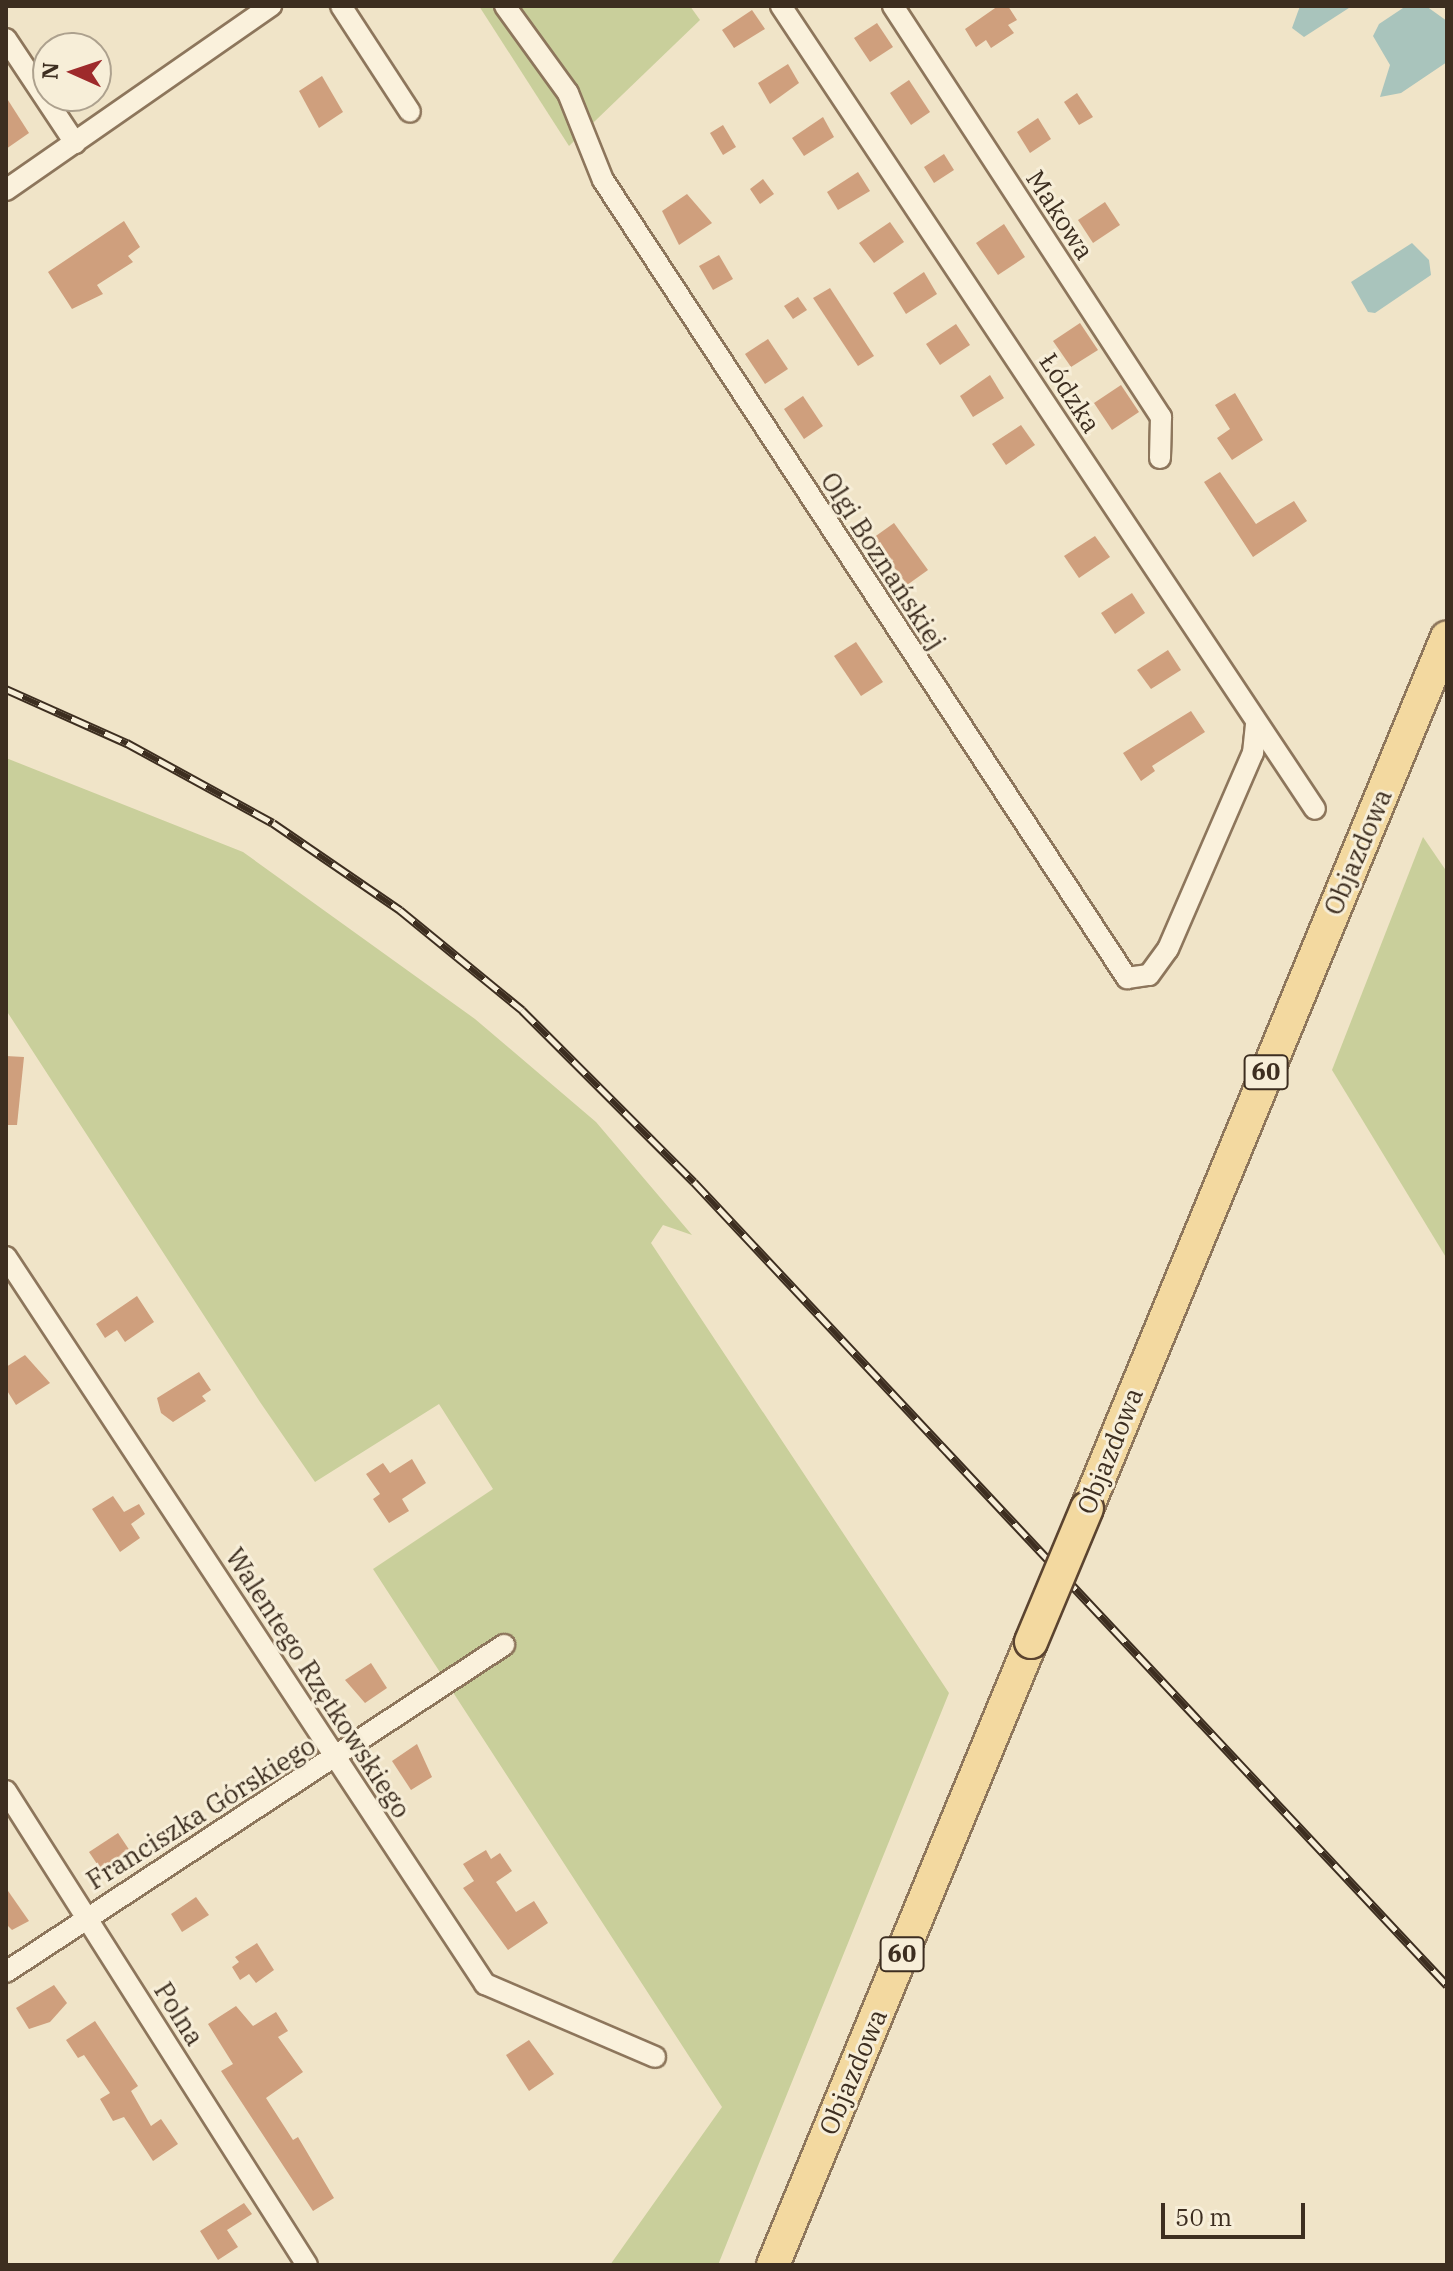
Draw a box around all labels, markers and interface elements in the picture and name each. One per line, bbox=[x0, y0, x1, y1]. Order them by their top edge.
north arrow bbox=[32, 32, 112, 112]
text: N bbox=[35, 61, 64, 80]
street label: Makowa bbox=[1020, 164, 1100, 266]
street label: Łódzka bbox=[1033, 347, 1107, 439]
street label: Olgi Boznańskiej bbox=[814, 466, 952, 656]
street label: Objazdowa bbox=[1318, 784, 1398, 920]
road number: 60 bbox=[1242, 1052, 1290, 1092]
street label: Objazdowa bbox=[1070, 1383, 1150, 1519]
street label: Walentego Rzętkowskiego bbox=[219, 1542, 417, 1824]
street label: Franciszka Górskiego bbox=[81, 1730, 321, 1896]
road number: 60 bbox=[878, 1934, 926, 1974]
street label: Polna bbox=[147, 1976, 211, 2052]
street label: Objazdowa bbox=[813, 2004, 893, 2140]
scale bar bbox=[1165, 2187, 1309, 2237]
text: 50 m bbox=[1175, 2201, 1232, 2233]

